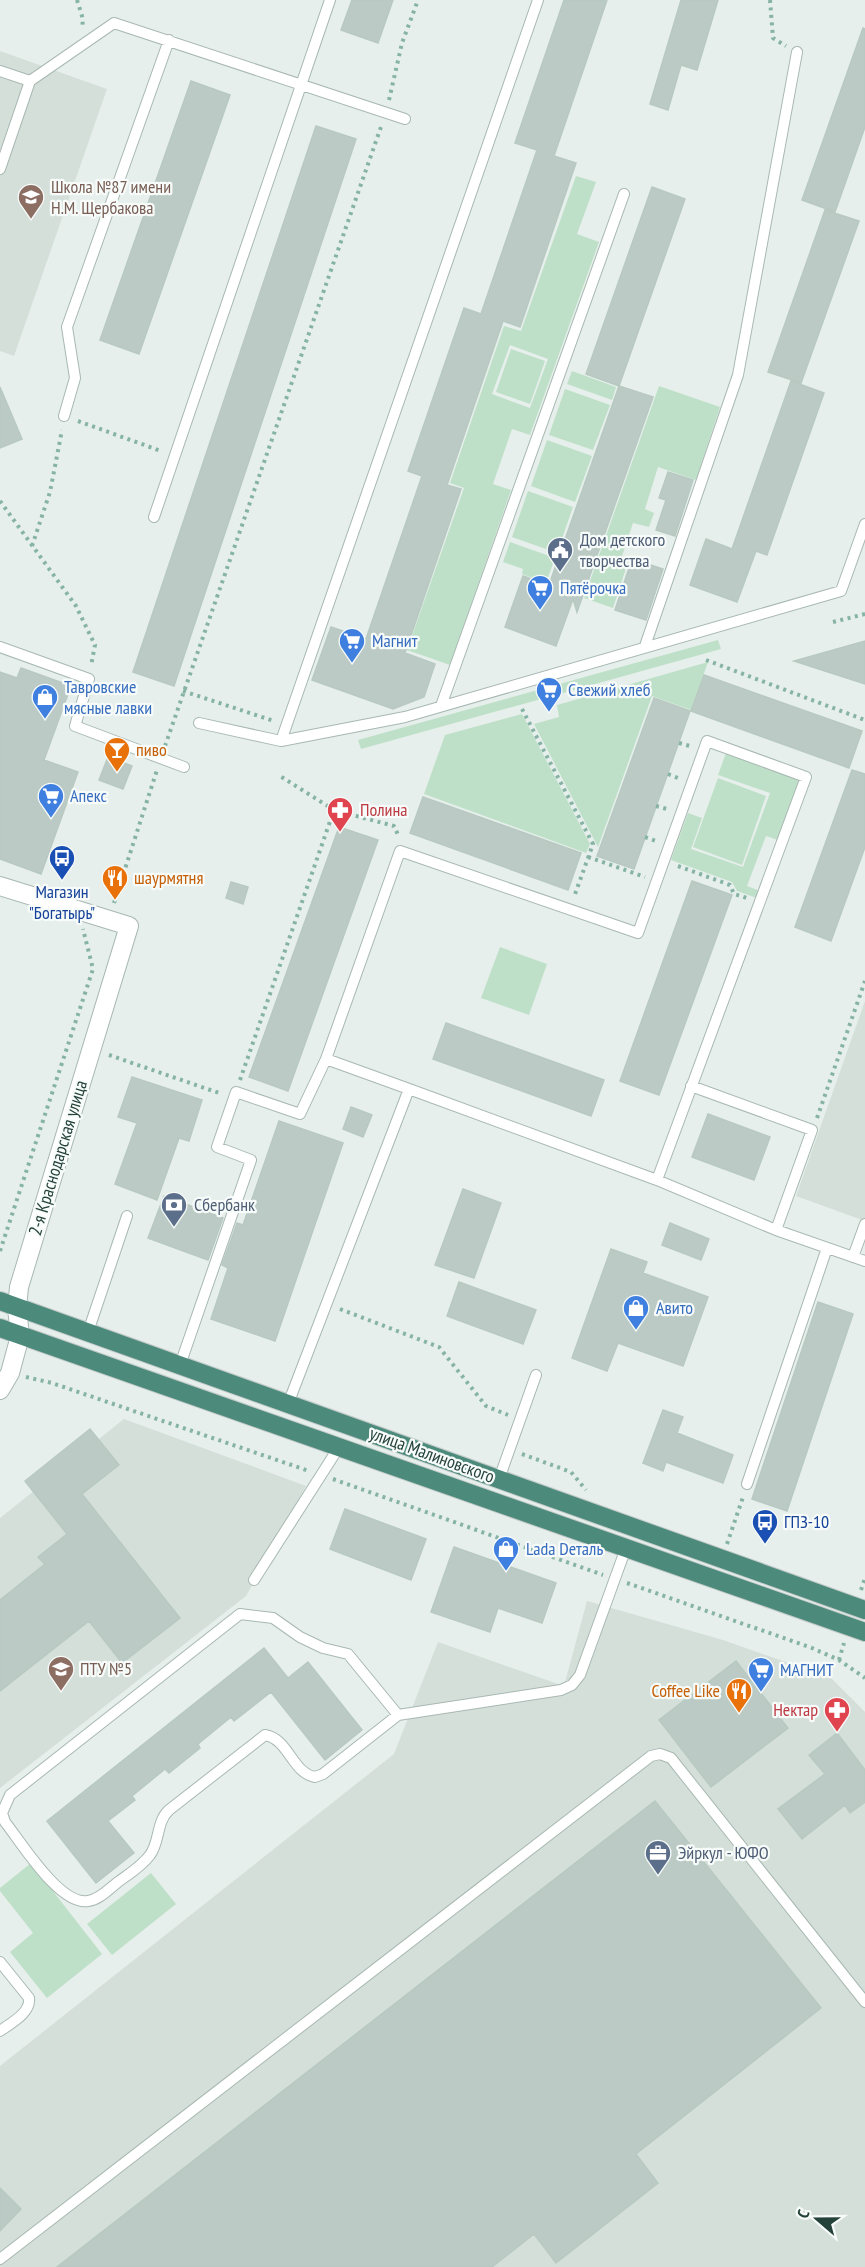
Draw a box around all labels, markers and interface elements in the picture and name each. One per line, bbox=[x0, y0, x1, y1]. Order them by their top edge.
place label: Школа №87 имени Н.М. Щербакова bbox=[51, 175, 171, 219]
school or university icon: Школа №87 имени Н.М. Щербакова bbox=[16, 182, 46, 220]
place label: Дом детского творчества bbox=[580, 528, 665, 572]
public building icon: Дом детского творчества bbox=[545, 535, 575, 573]
supermarket icon: Пятёрочка bbox=[525, 573, 555, 611]
place label: Пятёрочка bbox=[560, 576, 626, 599]
supermarket icon: Магнит bbox=[337, 626, 367, 664]
place label: Магнит bbox=[372, 629, 418, 652]
place label: Тавровские мясные лавки bbox=[64, 675, 152, 719]
supermarket icon: Свежий хлеб bbox=[534, 675, 564, 713]
place label: Свежий хлеб bbox=[568, 678, 651, 701]
shop icon: Тавровские мясные лавки bbox=[30, 682, 60, 720]
bar icon: пиво bbox=[102, 735, 132, 773]
place label: пиво bbox=[136, 738, 167, 761]
supermarket icon: Апекс bbox=[36, 781, 66, 819]
place label: Апекс bbox=[70, 784, 108, 807]
pharmacy icon: Полина bbox=[325, 795, 355, 833]
place label: Полина bbox=[360, 798, 407, 821]
bus stop icon: Магазин "Богатырь" bbox=[47, 843, 77, 881]
restaurant icon: шаурмятня bbox=[100, 863, 130, 901]
place label: шаурмятня bbox=[134, 866, 203, 889]
place label: Магазин "Богатырь" bbox=[29, 880, 95, 924]
street label: 2-я Краснодарская улица bbox=[23, 1077, 92, 1238]
bank icon: Сбербанк bbox=[159, 1190, 189, 1228]
place label: Сбербанк bbox=[194, 1193, 255, 1216]
shop icon: Авито bbox=[621, 1293, 651, 1331]
place label: Авито bbox=[656, 1296, 693, 1319]
street label: улица Малиновского bbox=[367, 1421, 498, 1488]
bus stop icon: ГПЗ-10 bbox=[750, 1507, 780, 1545]
place label: ГПЗ-10 bbox=[784, 1510, 829, 1533]
shop icon: Lada Dеталь bbox=[491, 1534, 521, 1572]
place label: Lada Dеталь bbox=[526, 1537, 603, 1560]
school or university icon: ПТУ №5 bbox=[46, 1654, 76, 1692]
supermarket icon: МАГНИТ bbox=[746, 1655, 776, 1693]
place label: ПТУ №5 bbox=[80, 1657, 132, 1680]
place label: МАГНИТ bbox=[780, 1658, 834, 1681]
restaurant icon: Coffee Like bbox=[724, 1676, 754, 1714]
place label: Coffee Like bbox=[651, 1679, 720, 1702]
pharmacy icon: Нектар bbox=[822, 1695, 852, 1733]
place label: Нектар bbox=[773, 1698, 818, 1721]
office icon: Эйркул - ЮФО bbox=[643, 1838, 673, 1876]
place label: Эйркул - ЮФО bbox=[678, 1841, 769, 1864]
north arrow bbox=[787, 2189, 847, 2249]
text: С bbox=[792, 2206, 814, 2221]

